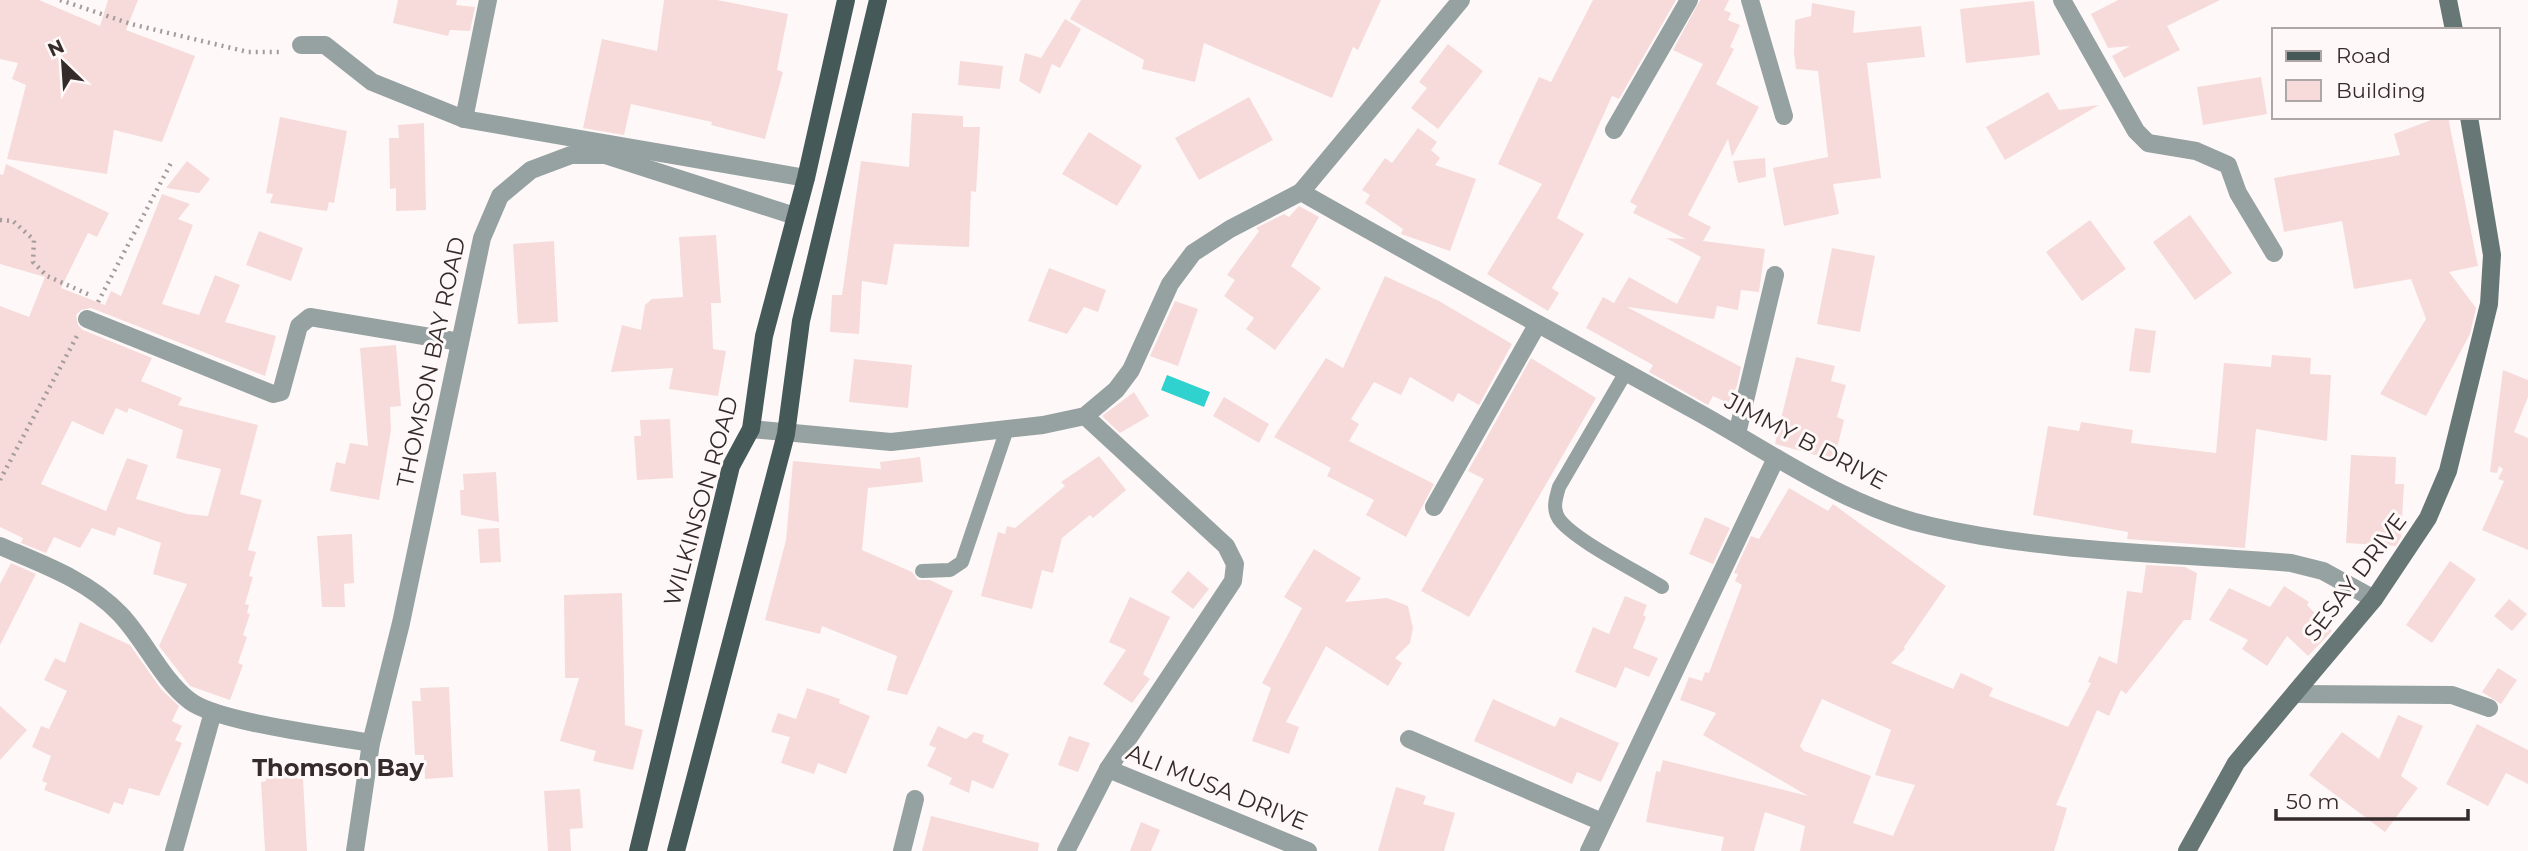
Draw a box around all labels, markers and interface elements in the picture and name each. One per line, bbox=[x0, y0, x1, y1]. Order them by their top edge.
north arrow bbox=[28, 28, 98, 98]
legend bbox=[2272, 28, 2500, 119]
text: N bbox=[44, 34, 68, 62]
text: Road bbox=[2336, 43, 2391, 68]
text: Building bbox=[2336, 78, 2426, 103]
street label: THOMSON BAY ROAD bbox=[391, 234, 471, 490]
street label: JIMMY B DRIVE bbox=[1719, 386, 1892, 495]
street label: WILKINSON ROAD bbox=[658, 393, 744, 609]
street label: SESAY DRIVE bbox=[2298, 507, 2412, 647]
street label: ALI MUSA DRIVE bbox=[1122, 738, 1312, 836]
district label: Thomson Bay bbox=[252, 753, 424, 782]
scale bar bbox=[2276, 778, 2468, 822]
text: 50 m bbox=[2286, 789, 2340, 814]

